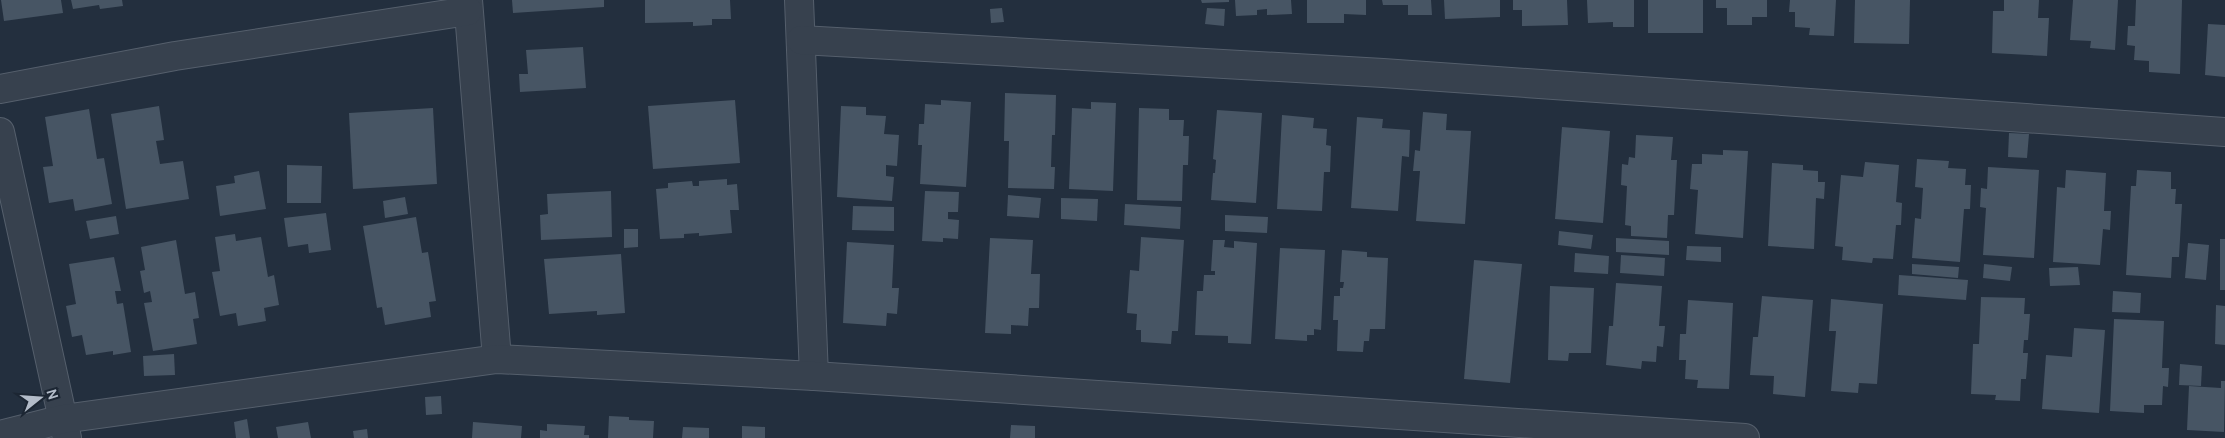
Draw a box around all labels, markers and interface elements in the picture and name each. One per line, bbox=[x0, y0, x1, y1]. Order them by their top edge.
north arrow bbox=[15, 373, 65, 423]
text: N bbox=[42, 387, 62, 402]

